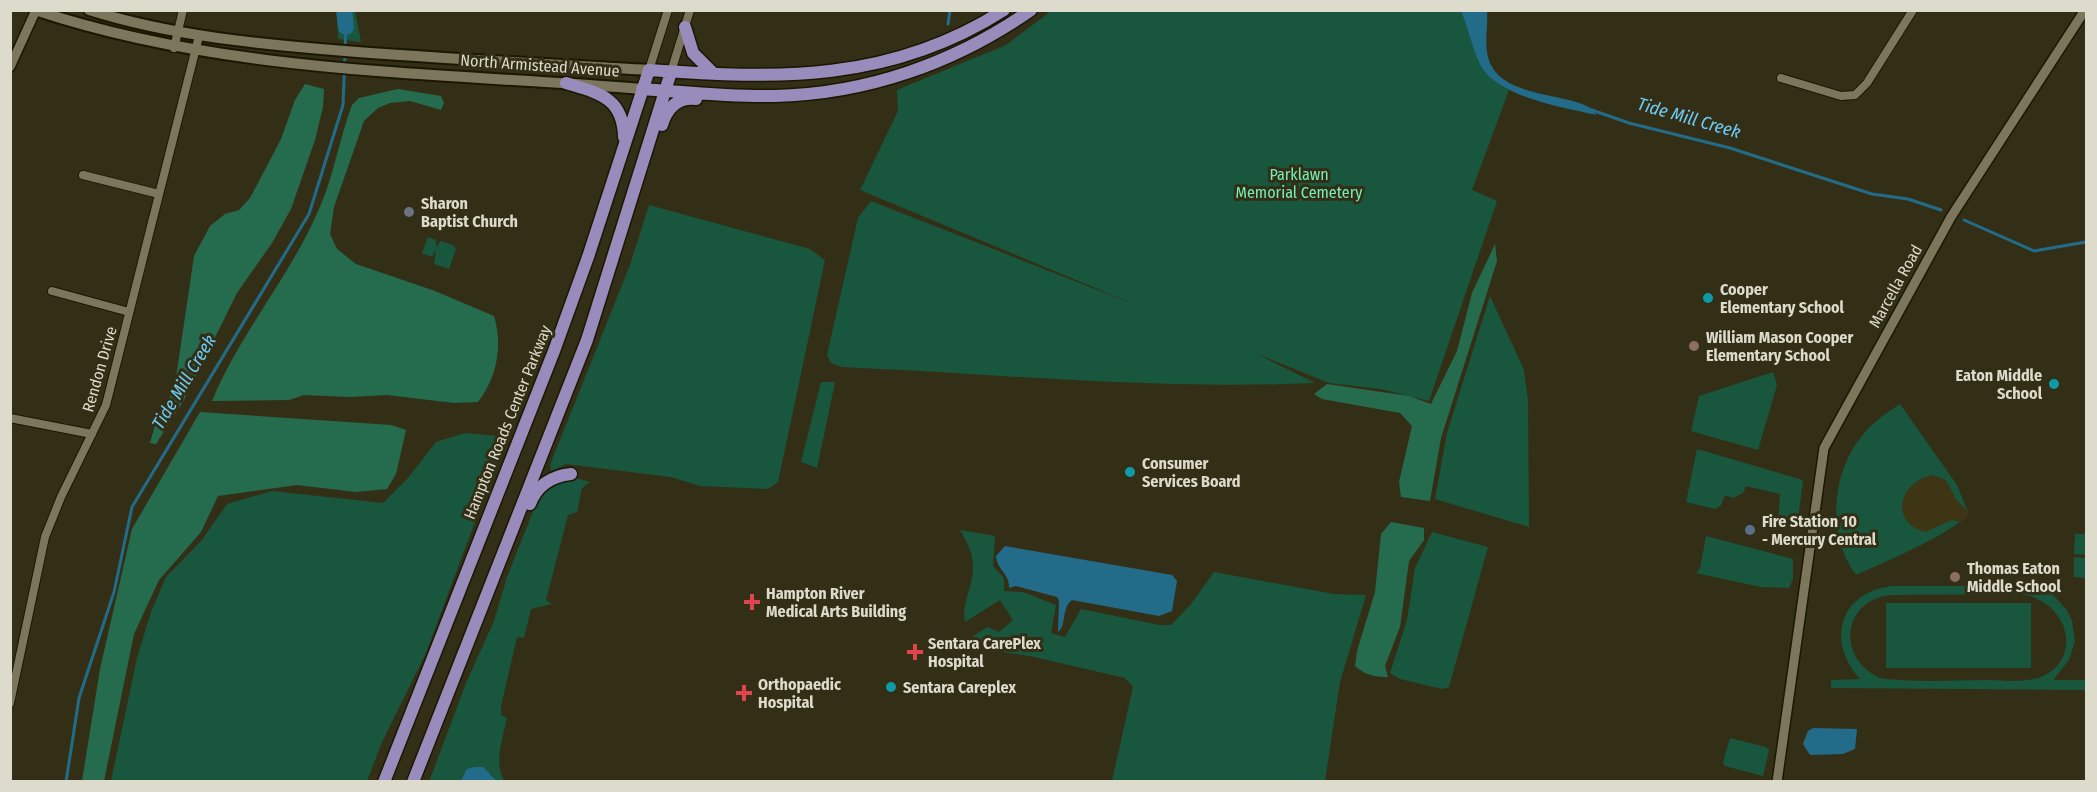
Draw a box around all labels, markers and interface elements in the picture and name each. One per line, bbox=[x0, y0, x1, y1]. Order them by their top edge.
street label: North Armistead Avenue bbox=[460, 50, 620, 81]
water label: Tide Mill Creek bbox=[1635, 93, 1743, 143]
park label: Parklawn Memorial Cemetery bbox=[1236, 165, 1363, 202]
place label: Sharon Baptist Church bbox=[421, 194, 518, 231]
marker: Sharon Baptist Church bbox=[402, 205, 416, 219]
street label: Marcella Road bbox=[1865, 241, 1926, 331]
place label: Cooper Elementary School bbox=[1720, 280, 1845, 317]
marker: Cooper Elementary School bbox=[1701, 291, 1715, 305]
street label: Hampton Roads Center Parkway bbox=[460, 322, 555, 522]
street label: Rendon Drive bbox=[78, 324, 121, 414]
place label: William Mason Cooper Elementary School bbox=[1706, 328, 1853, 365]
water label: Tide Mill Creek bbox=[147, 331, 221, 433]
marker: William Mason Cooper Elementary School bbox=[1687, 339, 1701, 353]
place label: Eaton Middle School bbox=[1956, 366, 2043, 403]
marker: Eaton Middle School bbox=[2047, 377, 2061, 391]
place label: Consumer Services Board bbox=[1142, 454, 1240, 491]
marker: Consumer Services Board bbox=[1123, 465, 1137, 479]
place label: Fire Station 10 - Mercury Central bbox=[1762, 512, 1877, 549]
marker: Fire Station 10 - Mercury Central bbox=[1743, 523, 1757, 537]
place label: Thomas Eaton Middle School bbox=[1967, 559, 2062, 596]
marker: Thomas Eaton Middle School bbox=[1948, 570, 1962, 584]
place label: Hampton River Medical Arts Building bbox=[766, 584, 906, 621]
marker: Hampton River Medical Arts Building bbox=[743, 593, 761, 611]
place label: Sentara CarePlex Hospital bbox=[928, 634, 1041, 671]
marker: Sentara CarePlex Hospital bbox=[906, 643, 924, 661]
place label: Orthopaedic Hospital bbox=[758, 675, 841, 712]
place label: Sentara Careplex bbox=[903, 678, 1016, 697]
marker: Sentara Careplex bbox=[884, 680, 898, 694]
marker: Orthopaedic Hospital bbox=[735, 684, 753, 702]

